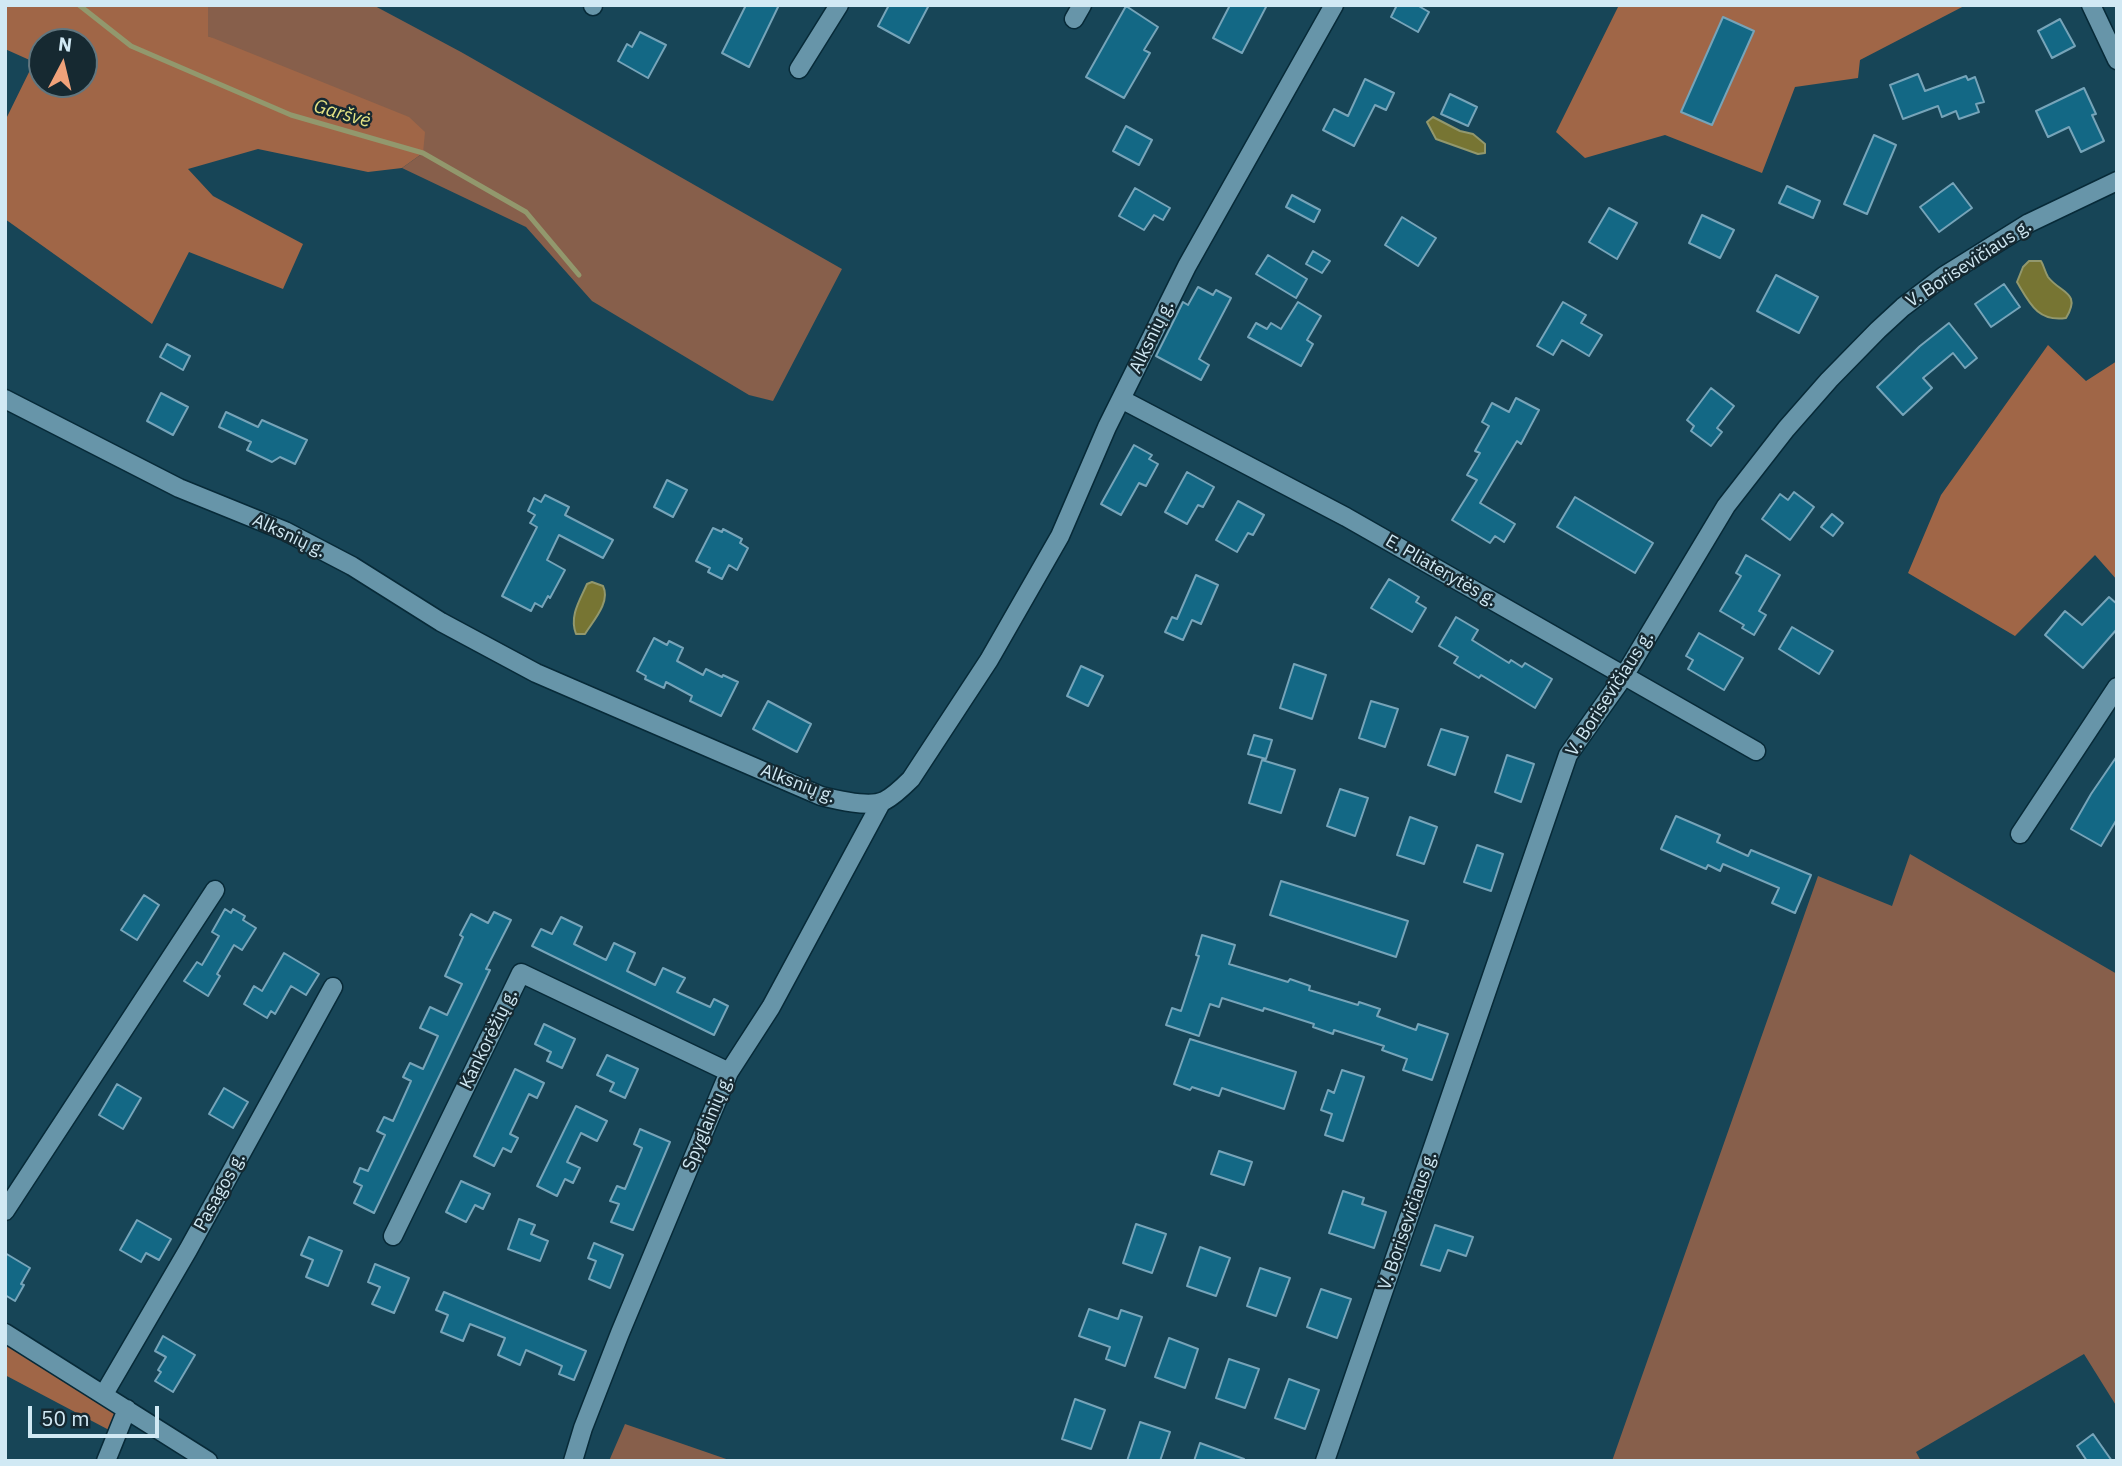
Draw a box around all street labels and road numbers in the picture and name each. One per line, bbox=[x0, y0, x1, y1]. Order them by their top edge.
street label: V. Borisevičiaus g. bbox=[1902, 215, 2036, 313]
street label: Alksnių g. bbox=[1125, 297, 1179, 377]
street label: Alksnių g. bbox=[249, 510, 329, 562]
street label: E. Pliaterytės g. bbox=[1381, 530, 1501, 612]
street label: V. Borisevičiaus g. bbox=[1561, 627, 1659, 761]
street label: Alksnių g. bbox=[758, 760, 838, 808]
street label: Kankorėžių g. bbox=[456, 986, 522, 1092]
street label: Spyglainių g. bbox=[678, 1072, 738, 1174]
street label: Pasagos g. bbox=[190, 1149, 250, 1235]
street label: V. Borisevičiaus g. bbox=[1374, 1149, 1442, 1293]

